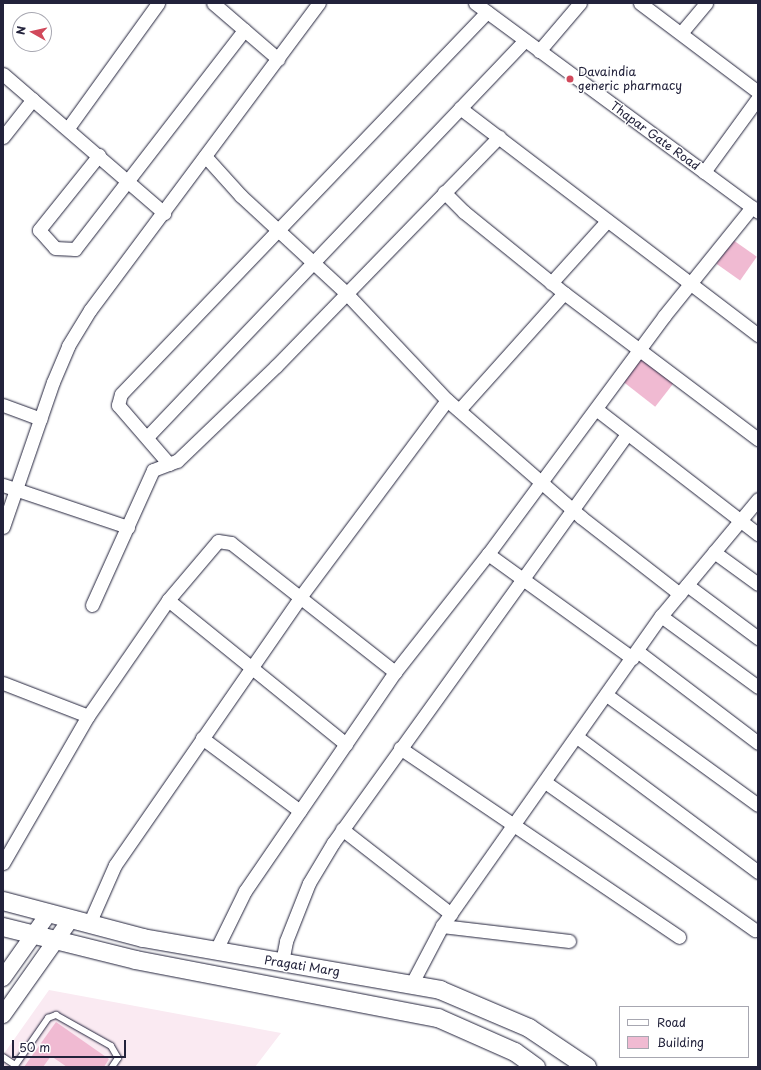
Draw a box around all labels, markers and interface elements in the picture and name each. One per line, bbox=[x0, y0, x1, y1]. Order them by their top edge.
north arrow bbox=[12, 12, 52, 52]
text: N bbox=[12, 25, 30, 36]
place label: Davaindia generic pharmacy bbox=[578, 65, 682, 93]
marker: Davaindia generic pharmacy bbox=[565, 74, 575, 84]
street label: Thapar Gate Road bbox=[608, 99, 702, 173]
street label: Pragati Marg bbox=[263, 953, 341, 979]
legend bbox=[619, 1006, 749, 1058]
text: Road bbox=[657, 1013, 686, 1031]
scale bar bbox=[14, 1032, 128, 1058]
text: Building bbox=[657, 1033, 704, 1051]
text: 50 m bbox=[19, 1038, 50, 1056]

